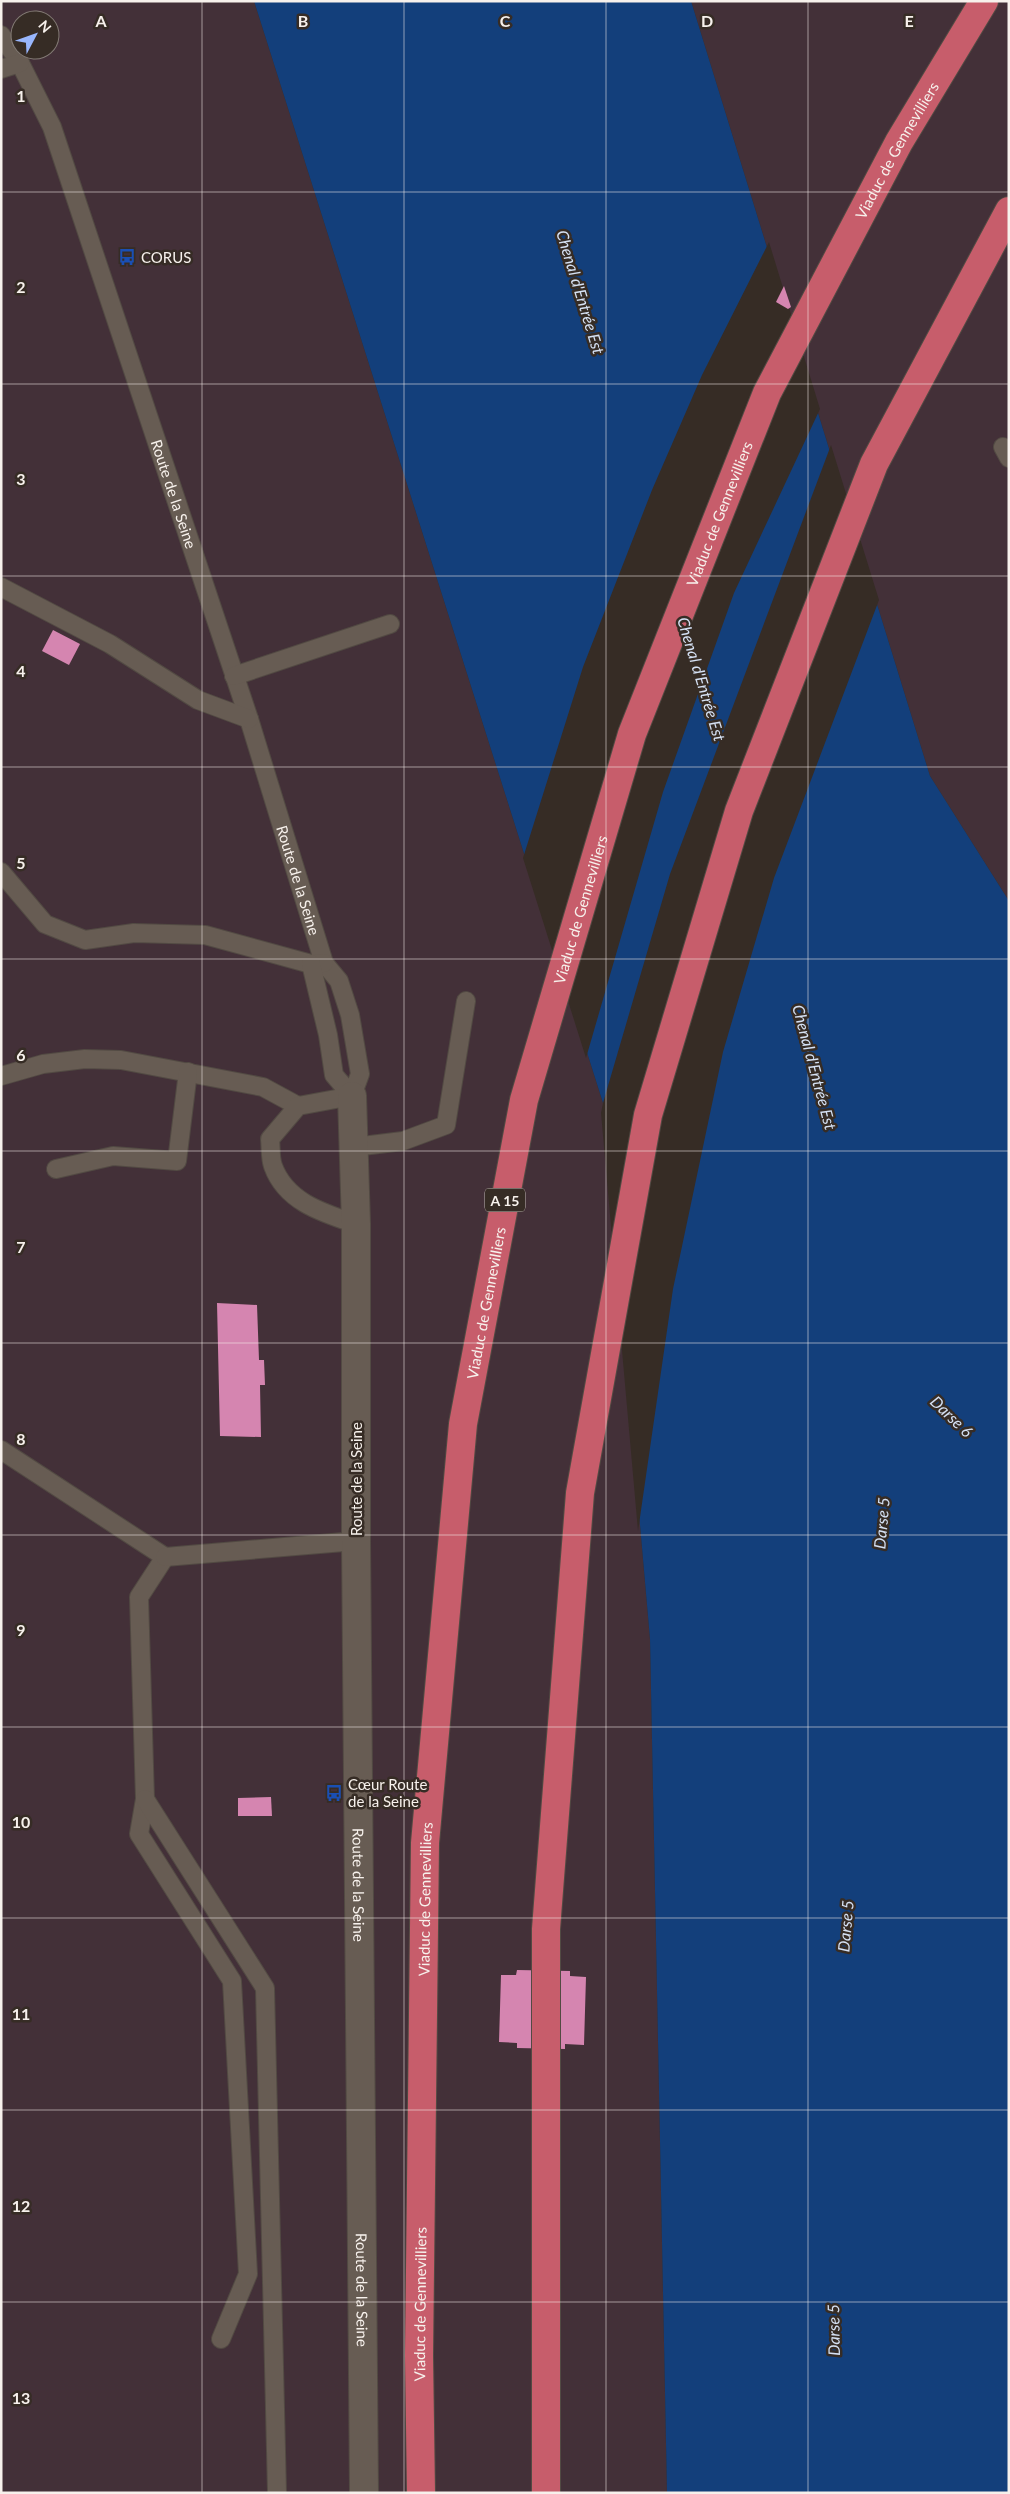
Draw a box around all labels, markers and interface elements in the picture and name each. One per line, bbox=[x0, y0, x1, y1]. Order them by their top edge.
north arrow bbox=[10, 10, 60, 60]
text: A bbox=[94, 11, 107, 30]
text: B bbox=[298, 11, 308, 30]
text: C bbox=[500, 11, 511, 30]
text: D bbox=[701, 11, 713, 30]
text: E bbox=[904, 11, 914, 30]
text: N bbox=[35, 16, 55, 36]
street label: Viaduc de Gennevilliers bbox=[851, 78, 942, 222]
text: 1 bbox=[16, 86, 26, 105]
water label: Chenal d'Entrée Est bbox=[553, 228, 609, 357]
bus stop icon: CORUS bbox=[117, 247, 137, 267]
place label: CORUS bbox=[141, 248, 191, 266]
text: 2 bbox=[16, 277, 26, 296]
street label: Route de la Seine bbox=[148, 437, 201, 551]
street label: Viaduc de Gennevilliers bbox=[682, 439, 756, 589]
text: 3 bbox=[16, 469, 26, 488]
water label: Chenal d'Entrée Est bbox=[674, 615, 730, 744]
text: 4 bbox=[16, 661, 26, 680]
street label: Route de la Seine bbox=[273, 823, 324, 937]
street label: Viaduc de Gennevilliers bbox=[550, 833, 611, 986]
text: 5 bbox=[16, 853, 26, 872]
water label: Chenal d'Entrée Est bbox=[789, 1002, 841, 1132]
text: 6 bbox=[16, 1045, 26, 1064]
road number: A 15 bbox=[485, 1188, 525, 1212]
street label: Viaduc de Gennevilliers bbox=[463, 1225, 509, 1380]
text: 7 bbox=[16, 1237, 26, 1256]
water label: Darse 6 bbox=[927, 1391, 977, 1441]
street label: Route de la Seine bbox=[347, 1422, 365, 1536]
text: 8 bbox=[16, 1429, 26, 1448]
water label: Darse 5 bbox=[869, 1496, 893, 1550]
text: 9 bbox=[16, 1620, 26, 1639]
place label: Cœur Route de la Seine bbox=[348, 1775, 427, 1810]
bus stop icon: Cœur Route de la Seine bbox=[324, 1783, 344, 1803]
text: 10 bbox=[12, 1812, 30, 1831]
street label: Viaduc de Gennevilliers bbox=[414, 1821, 436, 1976]
street label: Route de la Seine bbox=[349, 1828, 368, 1942]
water label: Darse 5 bbox=[833, 1899, 857, 1953]
text: 11 bbox=[12, 2004, 30, 2023]
text: 12 bbox=[12, 2196, 30, 2215]
street label: Viaduc de Gennevilliers bbox=[410, 2227, 430, 2381]
street label: Route de la Seine bbox=[353, 2233, 372, 2347]
water label: Darse 5 bbox=[823, 2304, 843, 2356]
text: 13 bbox=[12, 2388, 30, 2407]

